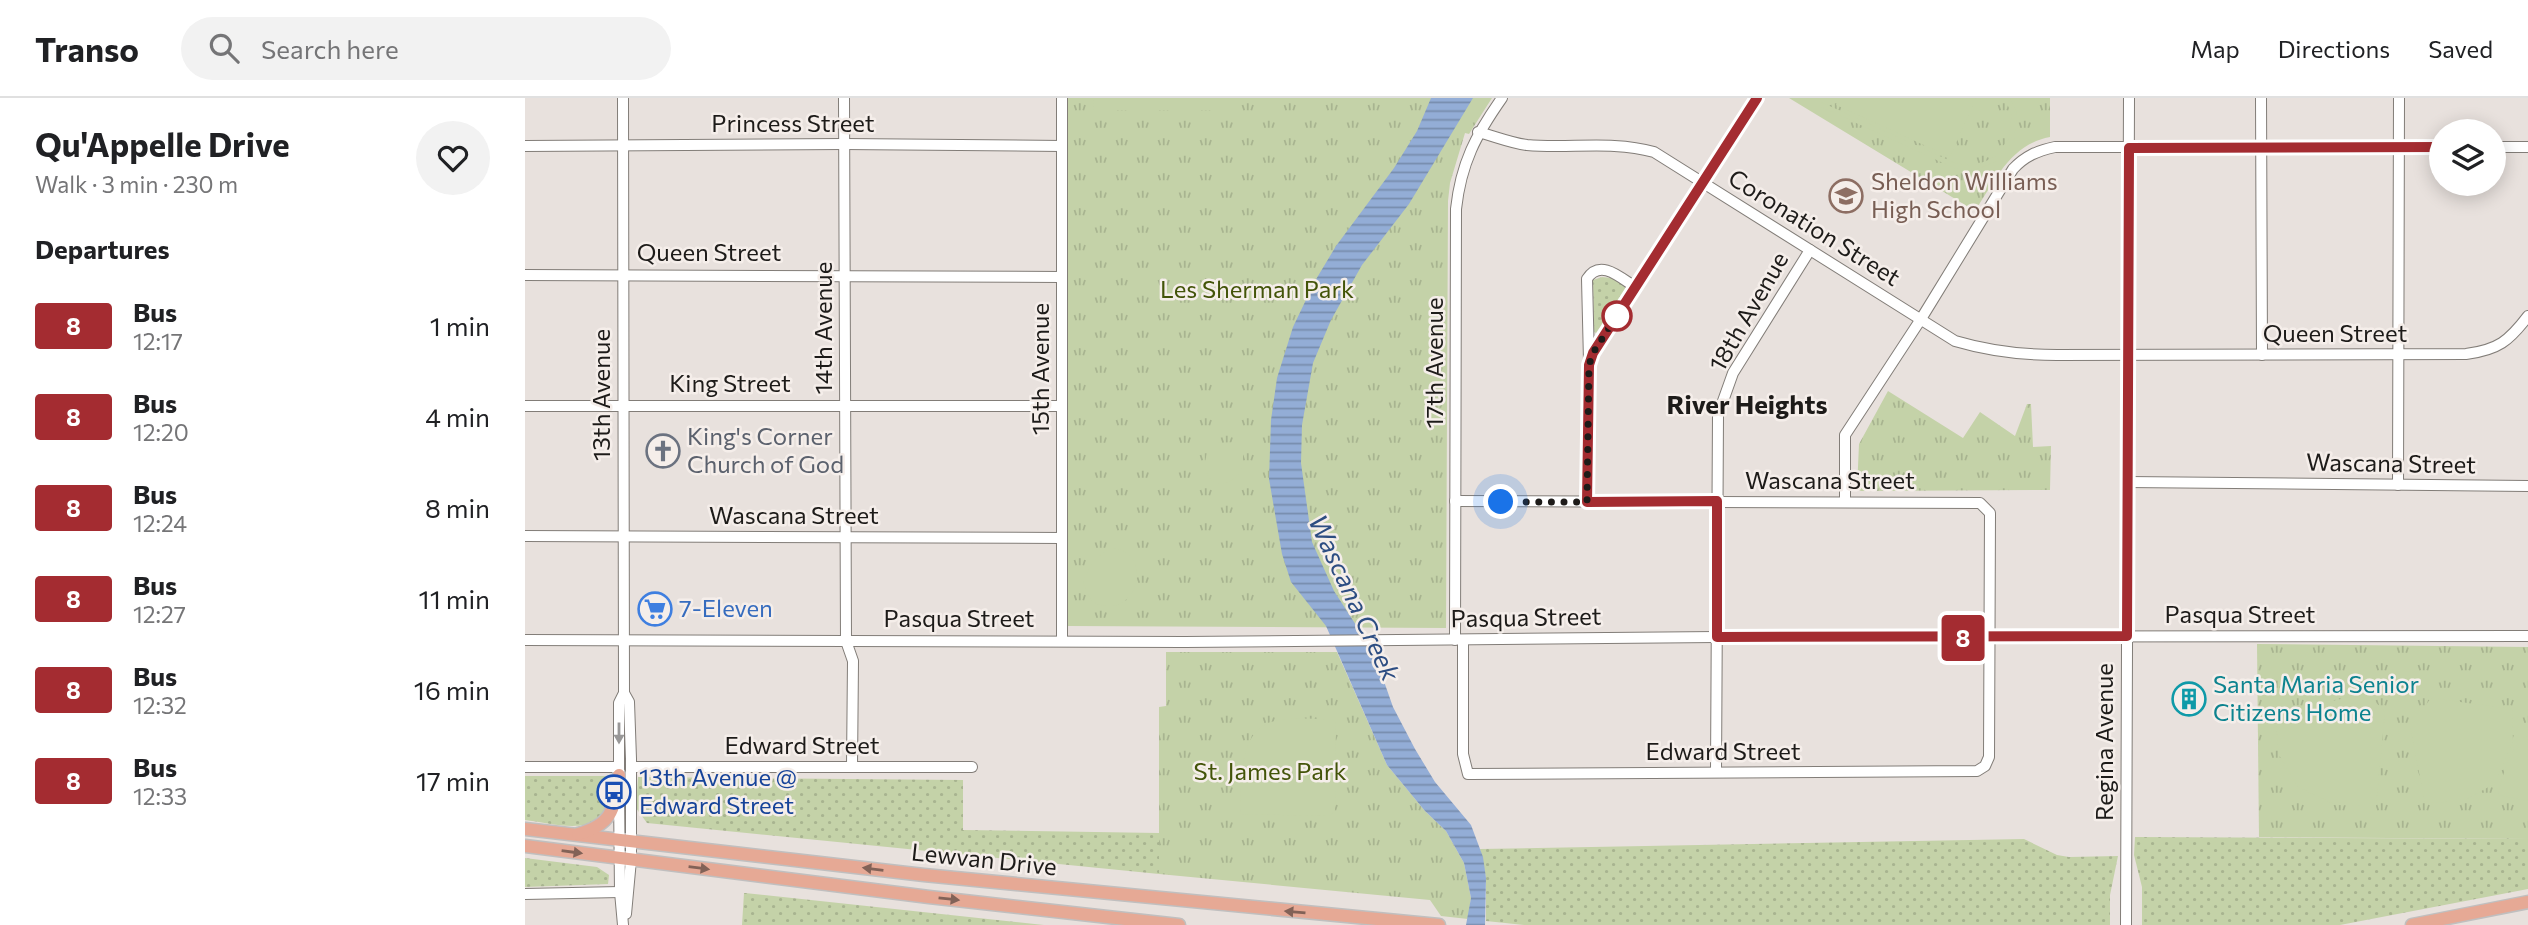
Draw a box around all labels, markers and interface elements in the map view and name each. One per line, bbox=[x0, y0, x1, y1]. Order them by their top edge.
search box bbox=[181, 17, 671, 80]
text: Transo bbox=[35, 28, 139, 69]
icon: search bbox=[205, 29, 243, 67]
text: Search here bbox=[261, 33, 399, 64]
text: Map bbox=[2190, 34, 2240, 63]
text: Directions bbox=[2278, 34, 2390, 63]
text: Saved bbox=[2428, 34, 2493, 63]
street label: Princess Street bbox=[711, 108, 875, 137]
map controls bbox=[2429, 119, 2506, 196]
button: layers bbox=[2429, 119, 2506, 196]
button: heart bbox=[416, 121, 490, 195]
text: Qu'Appelle Drive bbox=[35, 123, 290, 164]
street label: Coronation Street bbox=[1724, 162, 1906, 291]
place label: Sheldon Williams High School bbox=[1871, 166, 2058, 223]
text: Walk · 3 min · 230 m bbox=[35, 170, 238, 198]
school or university icon: Sheldon Williams High School bbox=[1827, 177, 1865, 215]
text: Departures bbox=[35, 233, 170, 264]
street label: Queen Street bbox=[637, 237, 781, 266]
street label: 18th Avenue bbox=[1702, 246, 1794, 376]
street label: 14th Avenue bbox=[808, 262, 837, 394]
park label: Les Sherman Park bbox=[1160, 274, 1354, 303]
text: Bus bbox=[133, 296, 177, 327]
street label: 17th Avenue bbox=[1419, 297, 1448, 429]
unlabelled marker bbox=[1602, 301, 1632, 331]
street label: 15th Avenue bbox=[1025, 303, 1054, 435]
text: 1 min bbox=[430, 310, 490, 341]
text: 8 bbox=[66, 311, 81, 340]
street label: Queen Street bbox=[2263, 318, 2407, 347]
text: 12:17 bbox=[133, 327, 183, 355]
street label: 13th Avenue bbox=[586, 329, 615, 461]
street label: King Street bbox=[669, 368, 791, 397]
text: Bus bbox=[133, 387, 177, 418]
district label: River Heights bbox=[1666, 388, 1828, 419]
text: 4 min bbox=[425, 401, 490, 432]
text: 8 bbox=[66, 402, 81, 431]
text: 12:20 bbox=[133, 418, 189, 446]
place label: King's Corner Church of God bbox=[687, 421, 844, 478]
church icon: King's Corner Church of God bbox=[644, 432, 682, 470]
street label: Wascana Street bbox=[2306, 447, 2476, 478]
street label: Wascana Street bbox=[1745, 465, 1915, 494]
text: Bus bbox=[133, 478, 177, 509]
your location bbox=[1483, 484, 1518, 519]
text: 8 min bbox=[425, 492, 490, 523]
text: 8 bbox=[66, 493, 81, 522]
street label: Wascana Street bbox=[709, 500, 879, 529]
text: 12:24 bbox=[133, 509, 187, 537]
water label: Wascana Creek bbox=[1303, 509, 1408, 686]
text: Bus bbox=[133, 569, 177, 600]
text: 11 min bbox=[419, 583, 490, 614]
text: 8 bbox=[66, 584, 81, 613]
supermarket icon: 7-Eleven bbox=[636, 590, 674, 628]
place label: 7-Eleven bbox=[679, 593, 773, 622]
street label: Pasqua Street bbox=[2165, 599, 2316, 628]
text: 12:27 bbox=[133, 600, 186, 628]
street label: Pasqua Street bbox=[1450, 601, 1602, 632]
street label: Pasqua Street bbox=[884, 603, 1035, 632]
line badge: 8 bbox=[1940, 615, 1986, 661]
text: 8 bbox=[1956, 623, 1970, 652]
text: Bus bbox=[133, 660, 177, 691]
street label: Regina Avenue bbox=[2089, 663, 2118, 821]
place label: Santa Maria Senior Citizens Home bbox=[2213, 669, 2420, 726]
text: 16 min bbox=[414, 674, 490, 705]
text: 8 bbox=[66, 675, 81, 704]
building icon: Santa Maria Senior Citizens Home bbox=[2170, 680, 2208, 718]
text: 12:32 bbox=[133, 691, 187, 719]
one-way arrow bbox=[613, 722, 625, 744]
street label: Edward Street bbox=[724, 730, 880, 759]
street label: Edward Street bbox=[1645, 736, 1801, 765]
text: Bus bbox=[133, 751, 177, 782]
park label: St. James Park bbox=[1194, 756, 1346, 785]
place label: 13th Avenue @ Edward Street bbox=[639, 762, 797, 819]
text: 17 min bbox=[416, 765, 490, 796]
text: 8 bbox=[66, 766, 81, 795]
bus stop icon: 13th Avenue @ Edward Street bbox=[595, 773, 633, 811]
text: 12:33 bbox=[133, 782, 187, 810]
street label: Lewvan Drive bbox=[910, 836, 1058, 881]
one-way arrow bbox=[561, 847, 583, 858]
one-way arrow bbox=[688, 863, 710, 874]
one-way arrow bbox=[862, 863, 884, 874]
one-way arrow bbox=[938, 894, 960, 905]
one-way arrow bbox=[1284, 906, 1306, 917]

